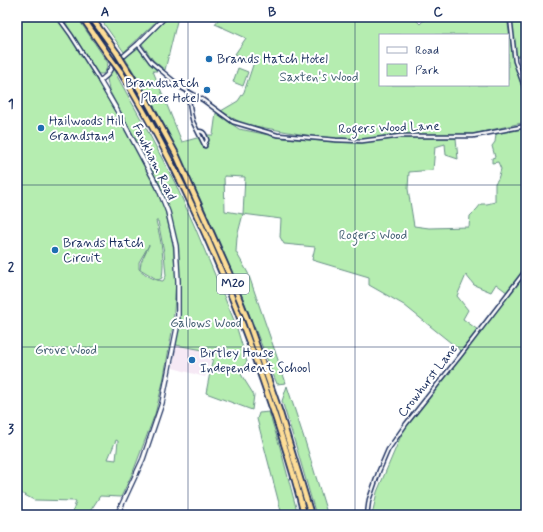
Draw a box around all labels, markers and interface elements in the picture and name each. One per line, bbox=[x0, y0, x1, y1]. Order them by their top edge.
text: A bbox=[101, 4, 109, 21]
text: B bbox=[268, 4, 277, 21]
text: C bbox=[433, 4, 443, 21]
legend bbox=[379, 34, 509, 86]
text: Road bbox=[415, 43, 439, 59]
place label: Brands Hatch Hotel bbox=[217, 51, 328, 68]
marker: Brands Hatch Hotel bbox=[204, 54, 214, 64]
text: Park bbox=[415, 63, 439, 79]
park label: Saxten's Wood bbox=[279, 69, 359, 86]
place label: Brandshatch Place Hotel bbox=[125, 75, 199, 107]
marker: Brandshatch Place Hotel bbox=[202, 85, 212, 95]
text: 1 bbox=[8, 96, 14, 113]
place label: Hailwoods Hill Grandstand bbox=[49, 113, 124, 145]
street label: Rogers Wood Lane bbox=[338, 118, 440, 140]
street label: Fawkham Road bbox=[128, 121, 180, 203]
marker: Hailwoods Hill Grandstand bbox=[36, 123, 46, 133]
park label: Rogers Wood bbox=[339, 227, 407, 246]
place label: Brands Hatch Circuit bbox=[63, 235, 144, 267]
marker: Brands Hatch Circuit bbox=[50, 245, 60, 255]
text: 2 bbox=[8, 259, 15, 276]
road number: M20 bbox=[217, 274, 249, 294]
park label: Gallows Wood bbox=[170, 315, 242, 332]
street label: Crowhurst Lane bbox=[394, 341, 462, 421]
park label: Grove Wood bbox=[35, 342, 97, 359]
place label: Birtley House Independent School bbox=[200, 345, 311, 377]
marker: Birtley House Independent School bbox=[187, 355, 197, 365]
text: 3 bbox=[8, 421, 14, 438]

